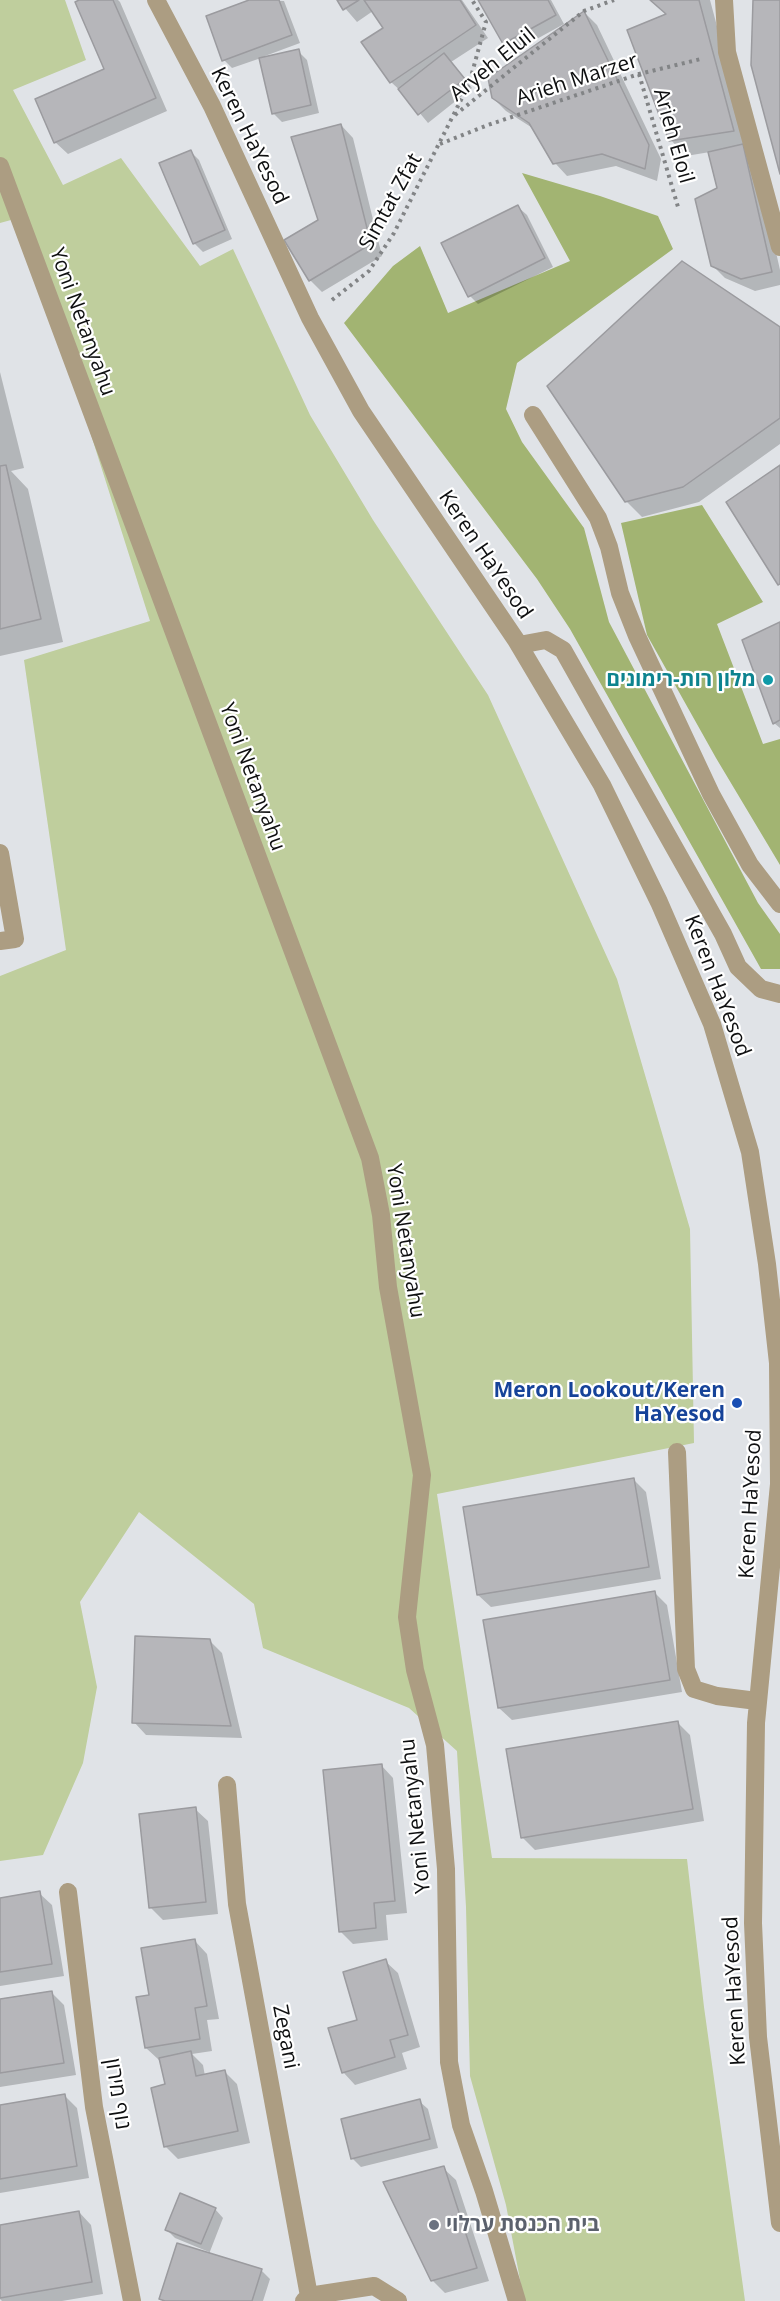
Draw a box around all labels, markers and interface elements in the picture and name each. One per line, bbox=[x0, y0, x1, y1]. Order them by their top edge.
street label: Aryeh Eluil bbox=[445, 23, 541, 107]
street label: Arieh Marzer bbox=[513, 48, 641, 112]
street label: Keren HaYesod bbox=[205, 63, 293, 209]
street label: Arieh Eloil bbox=[647, 86, 699, 186]
street label: Simtat Zfat bbox=[354, 149, 428, 255]
street label: Yoni Netanyahu bbox=[44, 245, 120, 399]
street label: Keren HaYesod bbox=[433, 486, 537, 624]
place label: מלון רות-רימונים bbox=[606, 667, 756, 693]
marker: מלון רות-רימונים bbox=[761, 673, 775, 687]
street label: Yoni Netanyahu bbox=[214, 700, 290, 854]
street label: Keren HaYesod bbox=[678, 912, 756, 1060]
street label: Yoni Netanyahu bbox=[380, 1162, 430, 1320]
place label: Meron Lookout/Keren HaYesod bbox=[493, 1378, 725, 1428]
marker: Meron Lookout/Keren HaYesod bbox=[730, 1396, 744, 1410]
street label: Keren HaYesod bbox=[735, 1429, 767, 1579]
street label: Yoni Netanyahu bbox=[395, 1737, 437, 1895]
street label: Keren HaYesod bbox=[719, 1916, 751, 2066]
street label: Zegani bbox=[266, 2003, 304, 2071]
street label: נוף מירון bbox=[99, 2057, 135, 2131]
place label: בית הכנסת ערלוי bbox=[446, 2212, 599, 2238]
marker: בית הכנסת ערלוי bbox=[427, 2218, 441, 2232]

